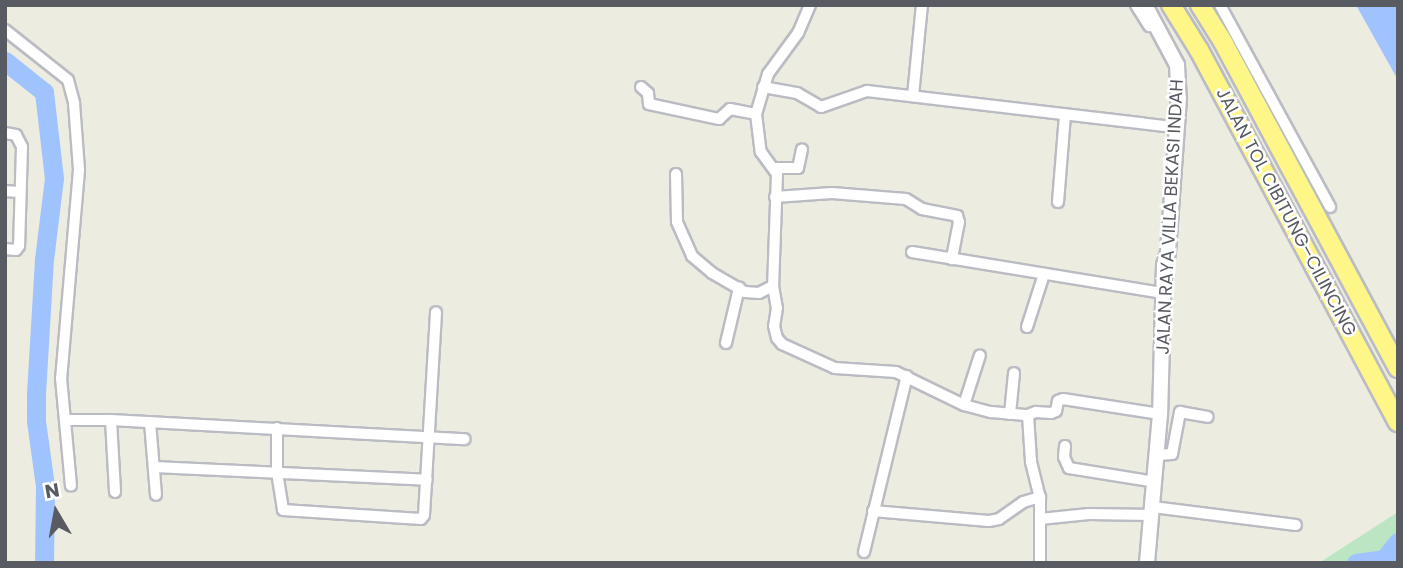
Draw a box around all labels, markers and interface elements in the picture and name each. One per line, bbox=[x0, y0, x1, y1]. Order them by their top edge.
street label: JALAN RAYA VILLA BEKASI INDAH bbox=[1152, 79, 1188, 355]
street label: JALAN TOL CIBITUNG–CILINCING bbox=[1211, 84, 1361, 340]
text: N bbox=[43, 476, 62, 505]
north arrow bbox=[21, 477, 91, 547]

